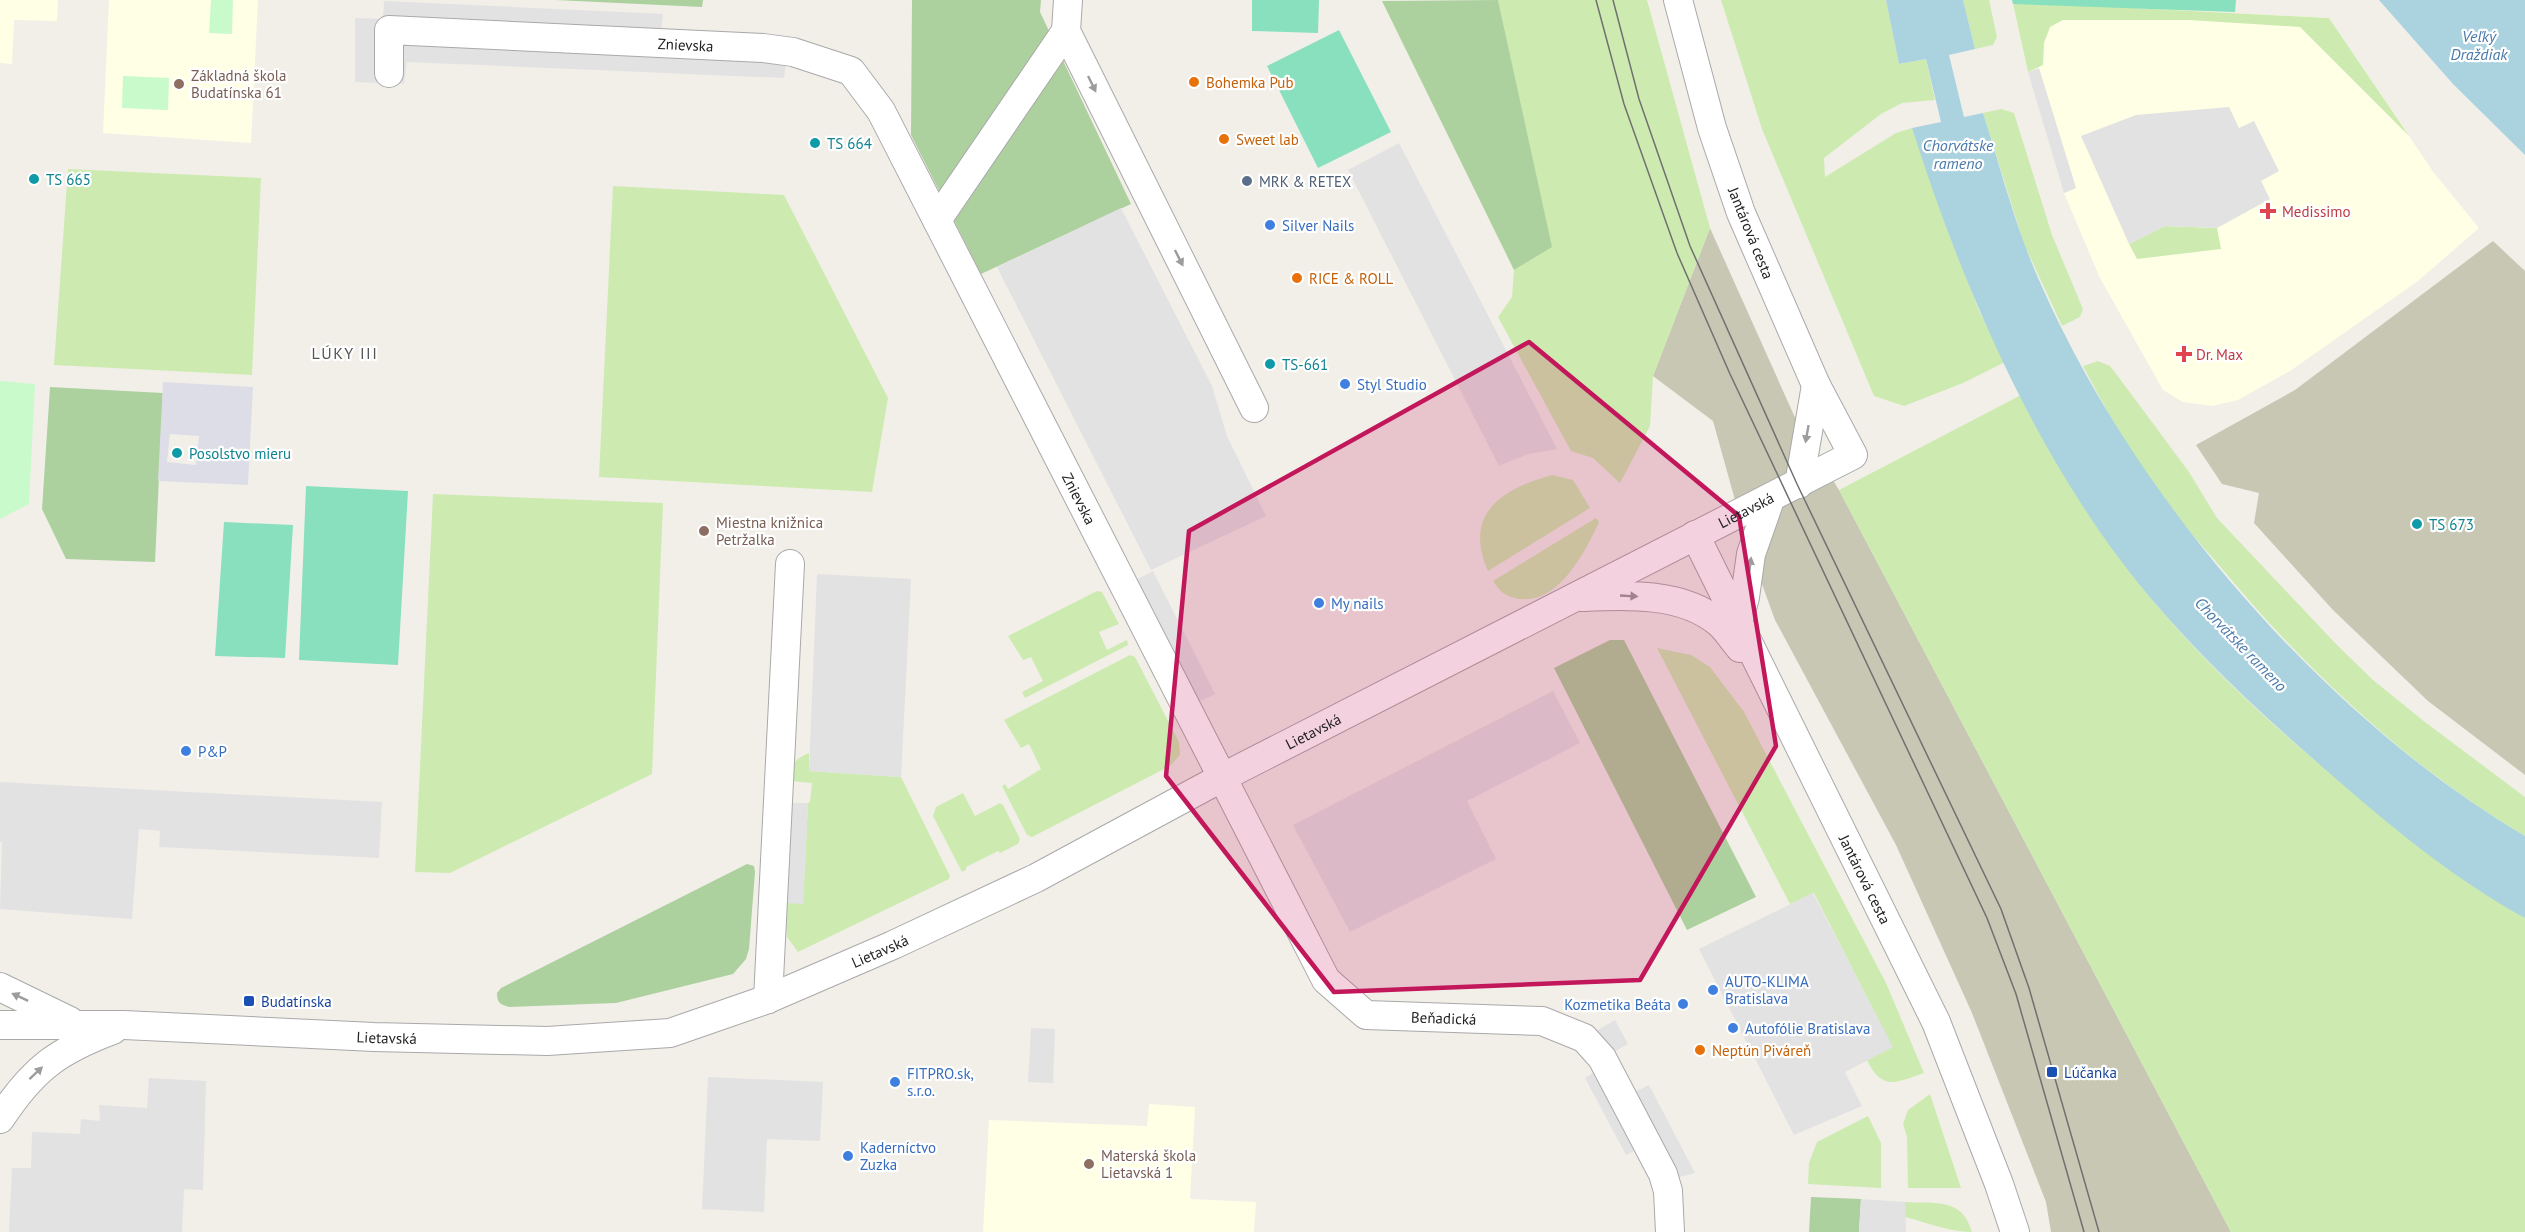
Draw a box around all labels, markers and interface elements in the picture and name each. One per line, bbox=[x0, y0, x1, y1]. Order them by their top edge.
water label: Veľký Draždiak bbox=[2451, 26, 2508, 64]
street label: Znievska bbox=[657, 33, 714, 55]
place label: Základná škola Budatínska 61 bbox=[191, 66, 287, 102]
place label: Bohemka Pub bbox=[1206, 73, 1293, 92]
one-way arrow bbox=[1087, 75, 1096, 92]
marker: Bohemka Pub bbox=[1187, 75, 1201, 89]
marker: Základná škola Budatínska 61 bbox=[172, 77, 186, 91]
place label: Sweet lab bbox=[1236, 130, 1299, 149]
marker: Sweet lab bbox=[1217, 132, 1231, 146]
place label: TS 664 bbox=[827, 134, 872, 153]
water label: Chorvátske rameno bbox=[1923, 135, 1994, 173]
marker: TS 664 bbox=[808, 136, 822, 150]
place label: TS 665 bbox=[46, 170, 91, 189]
marker: TS 665 bbox=[27, 172, 41, 186]
place label: MRK & RETEX bbox=[1259, 172, 1351, 191]
marker: MRK & RETEX bbox=[1240, 174, 1254, 188]
street label: Jantárová cesta bbox=[1724, 184, 1778, 282]
marker: Medissimo bbox=[2259, 202, 2277, 220]
place label: Medissimo bbox=[2282, 202, 2350, 221]
place label: Silver Nails bbox=[1282, 216, 1354, 235]
marker: Silver Nails bbox=[1263, 218, 1277, 232]
one-way arrow bbox=[1174, 250, 1184, 267]
place label: RICE & ROLL bbox=[1309, 269, 1393, 288]
marker: RICE & ROLL bbox=[1290, 271, 1304, 285]
district label: LÚKY III bbox=[312, 343, 378, 363]
place label: Dr. Max bbox=[2196, 345, 2243, 364]
marker: Dr. Max bbox=[2177, 347, 2191, 361]
place label: TS-661 bbox=[1282, 355, 1328, 374]
marker: TS-661 bbox=[1263, 357, 1277, 371]
place label: Styl Studio bbox=[1357, 375, 1427, 394]
marker: Styl Studio bbox=[1338, 377, 1352, 391]
one-way arrow bbox=[1802, 425, 1811, 444]
place label: Posolstvo mieru bbox=[189, 444, 291, 463]
marker: Posolstvo mieru bbox=[170, 446, 184, 460]
street label: Znievska bbox=[1058, 469, 1101, 528]
street label: Lietavská bbox=[1715, 488, 1777, 532]
place label: Miestna knižnica Petržalka bbox=[716, 513, 823, 549]
place label: TS 673 bbox=[2429, 515, 2474, 534]
marker: TS 673 bbox=[2410, 517, 2424, 531]
marker: Miestna knižnica Petržalka bbox=[697, 524, 711, 538]
one-way arrow bbox=[1745, 556, 1754, 575]
one-way arrow bbox=[1619, 591, 1638, 600]
water label: Chorvátske rameno bbox=[2191, 593, 2291, 696]
place label: My nails bbox=[1331, 594, 1384, 613]
marker: My nails bbox=[1312, 596, 1326, 610]
street label: Lietavská bbox=[1282, 709, 1344, 753]
place label: P&P bbox=[198, 742, 227, 761]
marker: P&P bbox=[179, 744, 193, 758]
street label: Jantárová cesta bbox=[1835, 830, 1895, 927]
street label: Lietavská bbox=[848, 930, 911, 971]
place label: AUTO-KLIMA Bratislava bbox=[1725, 972, 1809, 1008]
marker: AUTO-KLIMA Bratislava bbox=[1706, 983, 1720, 997]
place label: Budatínska bbox=[261, 992, 332, 1011]
one-way arrow bbox=[11, 993, 28, 1002]
marker: Budatínska bbox=[242, 994, 256, 1008]
place label: Kozmetika Beáta bbox=[1564, 995, 1671, 1014]
marker: Kozmetika Beáta bbox=[1676, 997, 1690, 1011]
street label: Beňadická bbox=[1411, 1007, 1477, 1028]
place label: Autofólie Bratislava bbox=[1745, 1019, 1871, 1038]
marker: Autofólie Bratislava bbox=[1726, 1021, 1740, 1035]
street label: Lietavská bbox=[356, 1027, 417, 1047]
place label: Neptún Piváreň bbox=[1712, 1041, 1811, 1060]
marker: Neptún Piváreň bbox=[1693, 1043, 1707, 1057]
place label: Lúčanka bbox=[2064, 1063, 2117, 1082]
place label: FITPRO.sk, s.r.o. bbox=[907, 1064, 974, 1100]
marker: Lúčanka bbox=[2045, 1065, 2059, 1079]
one-way arrow bbox=[28, 1066, 43, 1080]
marker: FITPRO.sk, s.r.o. bbox=[888, 1075, 902, 1089]
place label: Kaderníctvo Zuzka bbox=[860, 1138, 936, 1174]
place label: Materská škola Lietavská 1 bbox=[1101, 1146, 1196, 1182]
marker: Kaderníctvo Zuzka bbox=[841, 1149, 855, 1163]
marker: Materská škola Lietavská 1 bbox=[1082, 1157, 1096, 1171]

